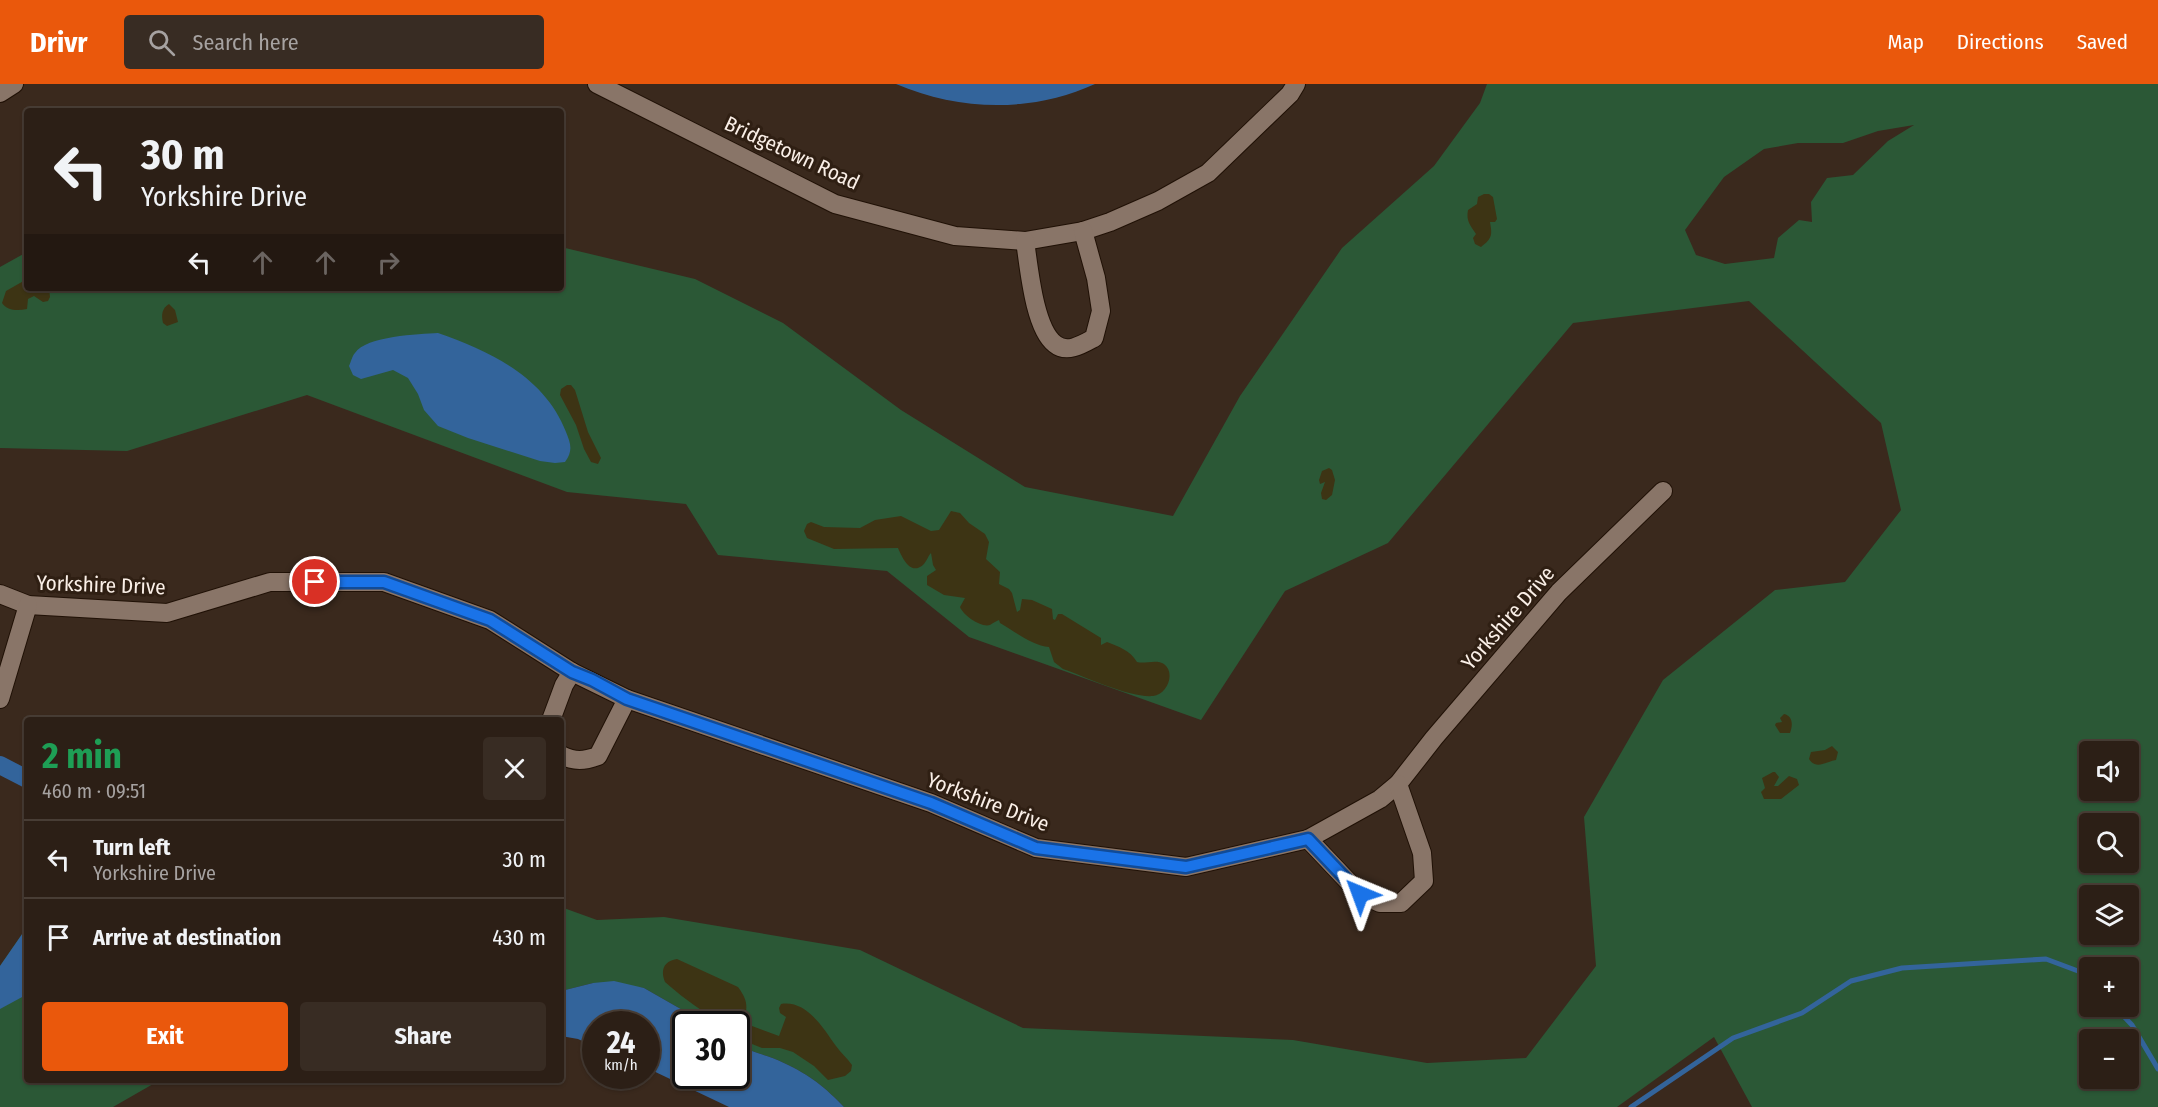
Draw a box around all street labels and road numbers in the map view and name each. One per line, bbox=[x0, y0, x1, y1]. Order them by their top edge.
street label: Bridgetown Road bbox=[720, 110, 864, 196]
street label: Yorkshire Drive bbox=[1456, 561, 1560, 675]
street label: Yorkshire Drive bbox=[36, 570, 166, 600]
street label: Yorkshire Drive bbox=[923, 767, 1053, 837]

